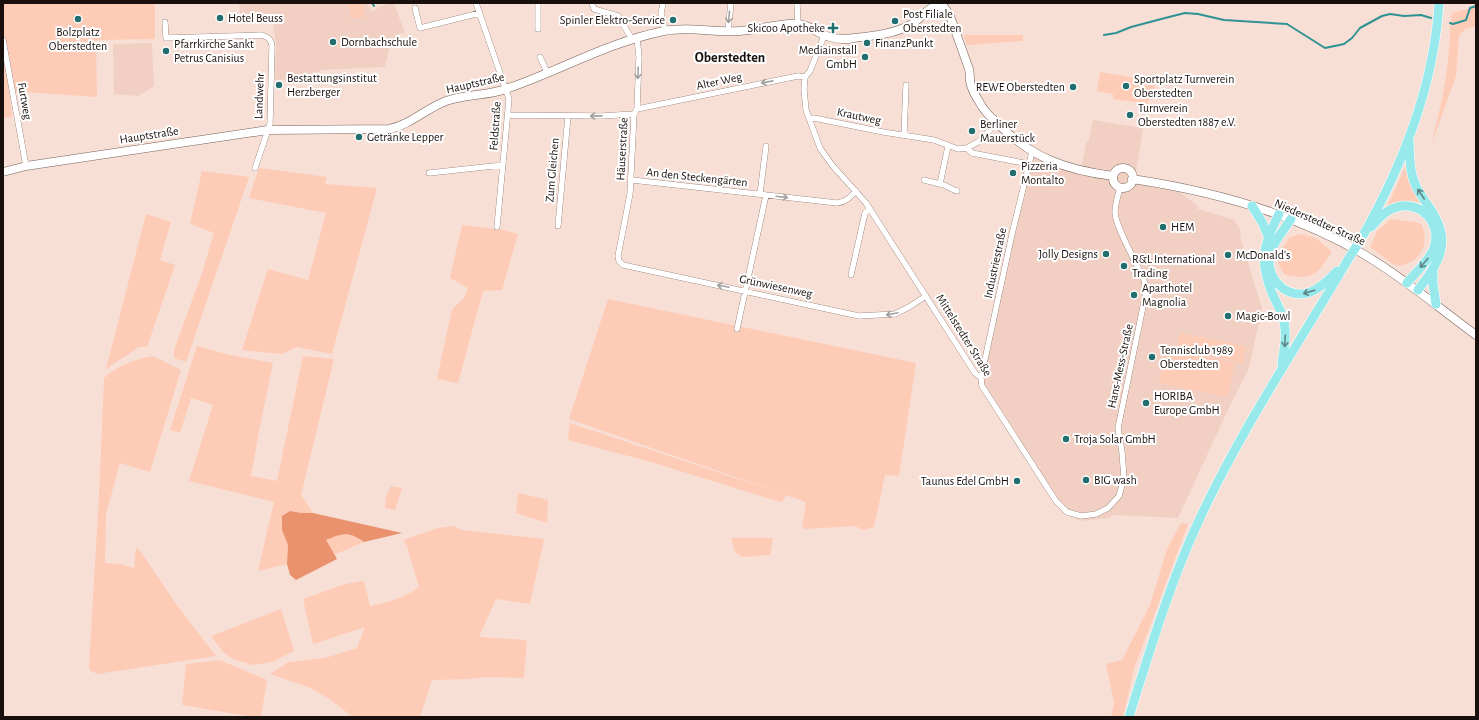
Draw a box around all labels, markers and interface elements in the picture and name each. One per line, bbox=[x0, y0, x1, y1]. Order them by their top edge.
place label: Post Filiale Oberstedten bbox=[903, 8, 961, 34]
one-way arrow bbox=[726, 10, 733, 23]
place label: Hotel Beuss bbox=[228, 12, 283, 24]
marker: Hotel Beuss bbox=[215, 13, 225, 23]
marker: Bolzplatz Oberstedten bbox=[73, 14, 83, 24]
place label: Spinler Elektro-Service bbox=[560, 14, 665, 26]
marker: Spinler Elektro-Service bbox=[668, 15, 678, 25]
marker: Post Filiale Oberstedten bbox=[890, 16, 900, 26]
place label: Skicoo Apotheke bbox=[748, 22, 825, 34]
marker: Skicoo Apotheke bbox=[828, 23, 838, 33]
place label: Bolzplatz Oberstedten bbox=[49, 26, 107, 52]
place label: Dornbachschule bbox=[341, 36, 417, 48]
marker: Dornbachschule bbox=[328, 37, 338, 47]
place label: FinanzPunkt bbox=[875, 37, 933, 49]
place label: Pfarrkirche Sankt Petrus Canisius bbox=[174, 38, 254, 64]
marker: FinanzPunkt bbox=[862, 38, 872, 48]
place label: Mediainstall GmbH bbox=[799, 44, 857, 70]
marker: Pfarrkirche Sankt Petrus Canisius bbox=[161, 46, 171, 56]
district label: Oberstedten bbox=[695, 51, 765, 65]
marker: Mediainstall GmbH bbox=[860, 52, 870, 62]
one-way arrow bbox=[634, 66, 642, 79]
street label: Hauptstraße bbox=[445, 70, 505, 96]
street label: Alter Weg bbox=[695, 70, 743, 92]
place label: Bestattungsinstitut Herzberger bbox=[287, 72, 377, 98]
street label: Landwehr bbox=[252, 73, 266, 119]
place label: Sportplatz Turnverein Oberstedten bbox=[1134, 73, 1234, 99]
one-way arrow bbox=[761, 79, 774, 87]
marker: Bestattungsinstitut Herzberger bbox=[274, 80, 284, 90]
street label: Furtweg bbox=[16, 81, 34, 121]
place label: REWE Oberstedten bbox=[976, 81, 1065, 93]
marker: Sportplatz Turnverein Oberstedten bbox=[1121, 81, 1131, 91]
marker: REWE Oberstedten bbox=[1068, 82, 1078, 92]
street label: Feldstraße bbox=[487, 101, 503, 151]
place label: Turnverein Oberstedten 1887 e.V. bbox=[1138, 102, 1236, 128]
street label: Krautweg bbox=[836, 105, 882, 127]
marker: Turnverein Oberstedten 1887 e.V. bbox=[1125, 110, 1135, 120]
one-way arrow bbox=[589, 112, 602, 120]
street label: Häuserstraße bbox=[614, 117, 630, 181]
place label: Berliner Mauerstück bbox=[980, 118, 1035, 144]
street label: Hauptstraße bbox=[119, 124, 179, 146]
marker: Berliner Mauerstück bbox=[967, 126, 977, 136]
place label: Getränke Lepper bbox=[367, 131, 444, 143]
marker: Getränke Lepper bbox=[354, 132, 364, 142]
street label: Zum Gleichen bbox=[543, 137, 561, 203]
place label: Pizzeria Montalto bbox=[1021, 160, 1064, 186]
street label: An den Steckengärten bbox=[646, 166, 748, 188]
marker: Pizzeria Montalto bbox=[1008, 168, 1018, 178]
one-way arrow bbox=[1416, 188, 1424, 200]
one-way arrow bbox=[775, 193, 788, 200]
street label: Niederstedter Straße bbox=[1273, 197, 1367, 247]
place label: HEM bbox=[1171, 221, 1194, 233]
marker: HEM bbox=[1158, 222, 1168, 232]
street label: Industriestraße bbox=[982, 227, 1008, 299]
place label: Jolly Designs bbox=[1039, 248, 1098, 261]
marker: Jolly Designs bbox=[1101, 249, 1111, 259]
place label: McDonald's bbox=[1236, 249, 1290, 261]
marker: McDonald's bbox=[1223, 250, 1233, 260]
place label: R&L International Trading bbox=[1132, 253, 1215, 279]
one-way arrow bbox=[1419, 258, 1428, 269]
marker: R&L International Trading bbox=[1119, 261, 1129, 271]
street label: Grünwiesenweg bbox=[738, 272, 814, 300]
one-way arrow bbox=[717, 282, 730, 290]
place label: Aparthotel Magnolia bbox=[1142, 282, 1192, 308]
one-way arrow bbox=[1303, 289, 1316, 296]
marker: Aparthotel Magnolia bbox=[1129, 290, 1139, 300]
street label: Mittelstedter Straße bbox=[934, 292, 994, 378]
one-way arrow bbox=[885, 310, 898, 318]
place label: Magic-Bowl bbox=[1236, 310, 1290, 322]
marker: Magic-Bowl bbox=[1223, 311, 1233, 321]
street label: Hans-Mess-Straße bbox=[1105, 323, 1135, 409]
one-way arrow bbox=[1281, 334, 1288, 347]
place label: Tennisclub 1989 Oberstedten bbox=[1160, 344, 1234, 370]
marker: Tennisclub 1989 Oberstedten bbox=[1147, 352, 1157, 362]
place label: HORIBA Europe GmbH bbox=[1154, 390, 1220, 416]
marker: HORIBA Europe GmbH bbox=[1141, 398, 1151, 408]
place label: Troja Solar GmbH bbox=[1074, 433, 1156, 446]
marker: Troja Solar GmbH bbox=[1061, 434, 1071, 444]
place label: BIG wash bbox=[1094, 474, 1137, 486]
place label: Taunus Edel GmbH bbox=[921, 475, 1009, 487]
marker: BIG wash bbox=[1081, 475, 1091, 485]
marker: Taunus Edel GmbH bbox=[1012, 476, 1022, 486]

